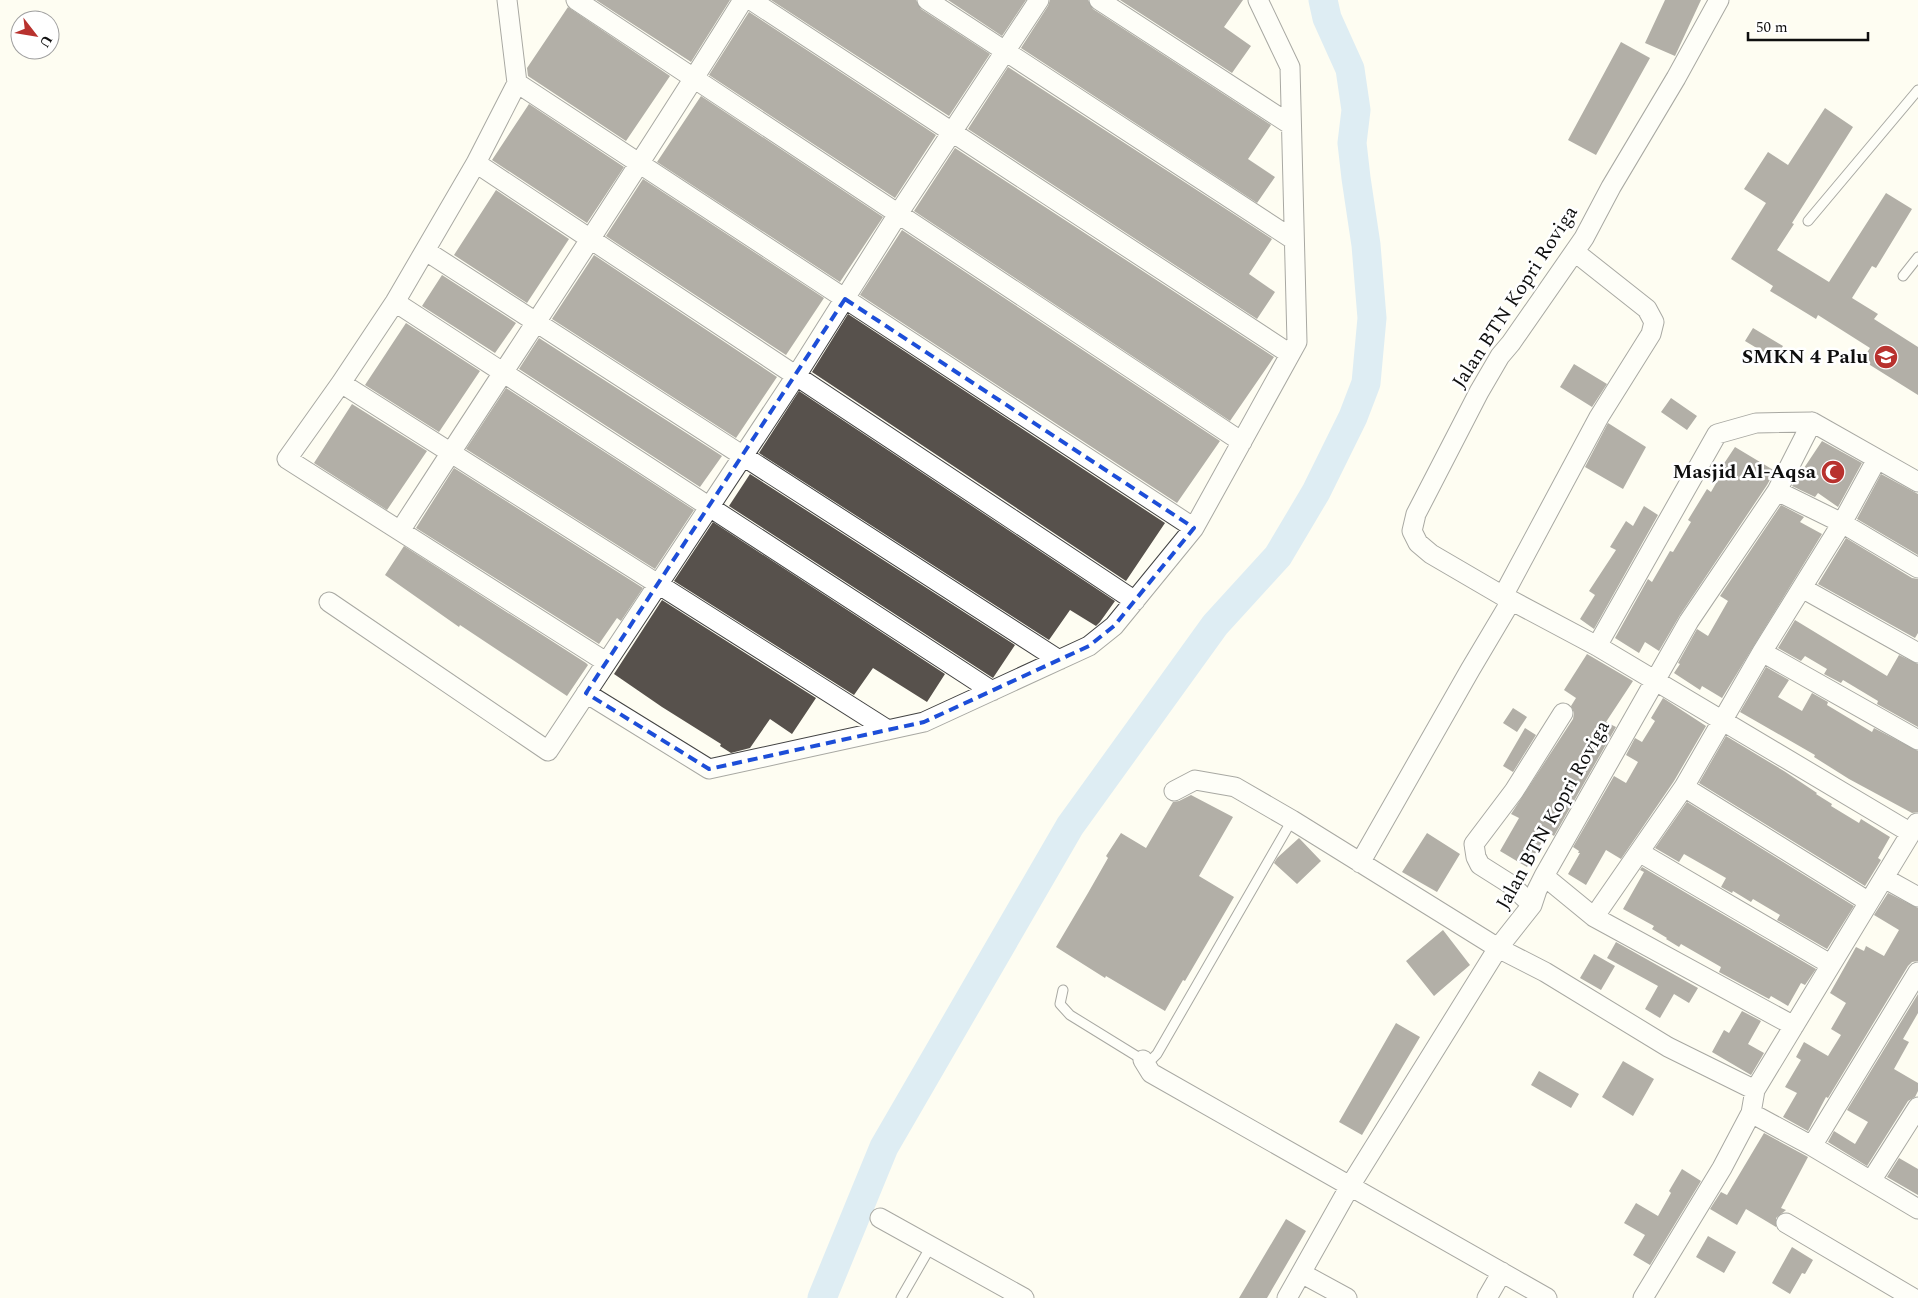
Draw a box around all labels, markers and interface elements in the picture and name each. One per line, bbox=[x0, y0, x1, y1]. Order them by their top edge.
north arrow bbox=[10, 10, 60, 60]
scale bar bbox=[1748, 10, 1868, 42]
text: 50 m bbox=[1756, 16, 1788, 39]
text: U bbox=[34, 31, 58, 52]
street label: Jalan BTN Kopri Roviga bbox=[1445, 200, 1586, 394]
place label: SMKN 4 Palu bbox=[1742, 342, 1868, 372]
school or university icon: SMKN 4 Palu bbox=[1873, 344, 1899, 370]
place label: Masjid Al-Aqsa bbox=[1673, 457, 1817, 487]
mosque icon: Masjid Al-Aqsa bbox=[1820, 459, 1846, 485]
street label: Jalan BTN Kopri Roviga bbox=[1488, 715, 1618, 915]

